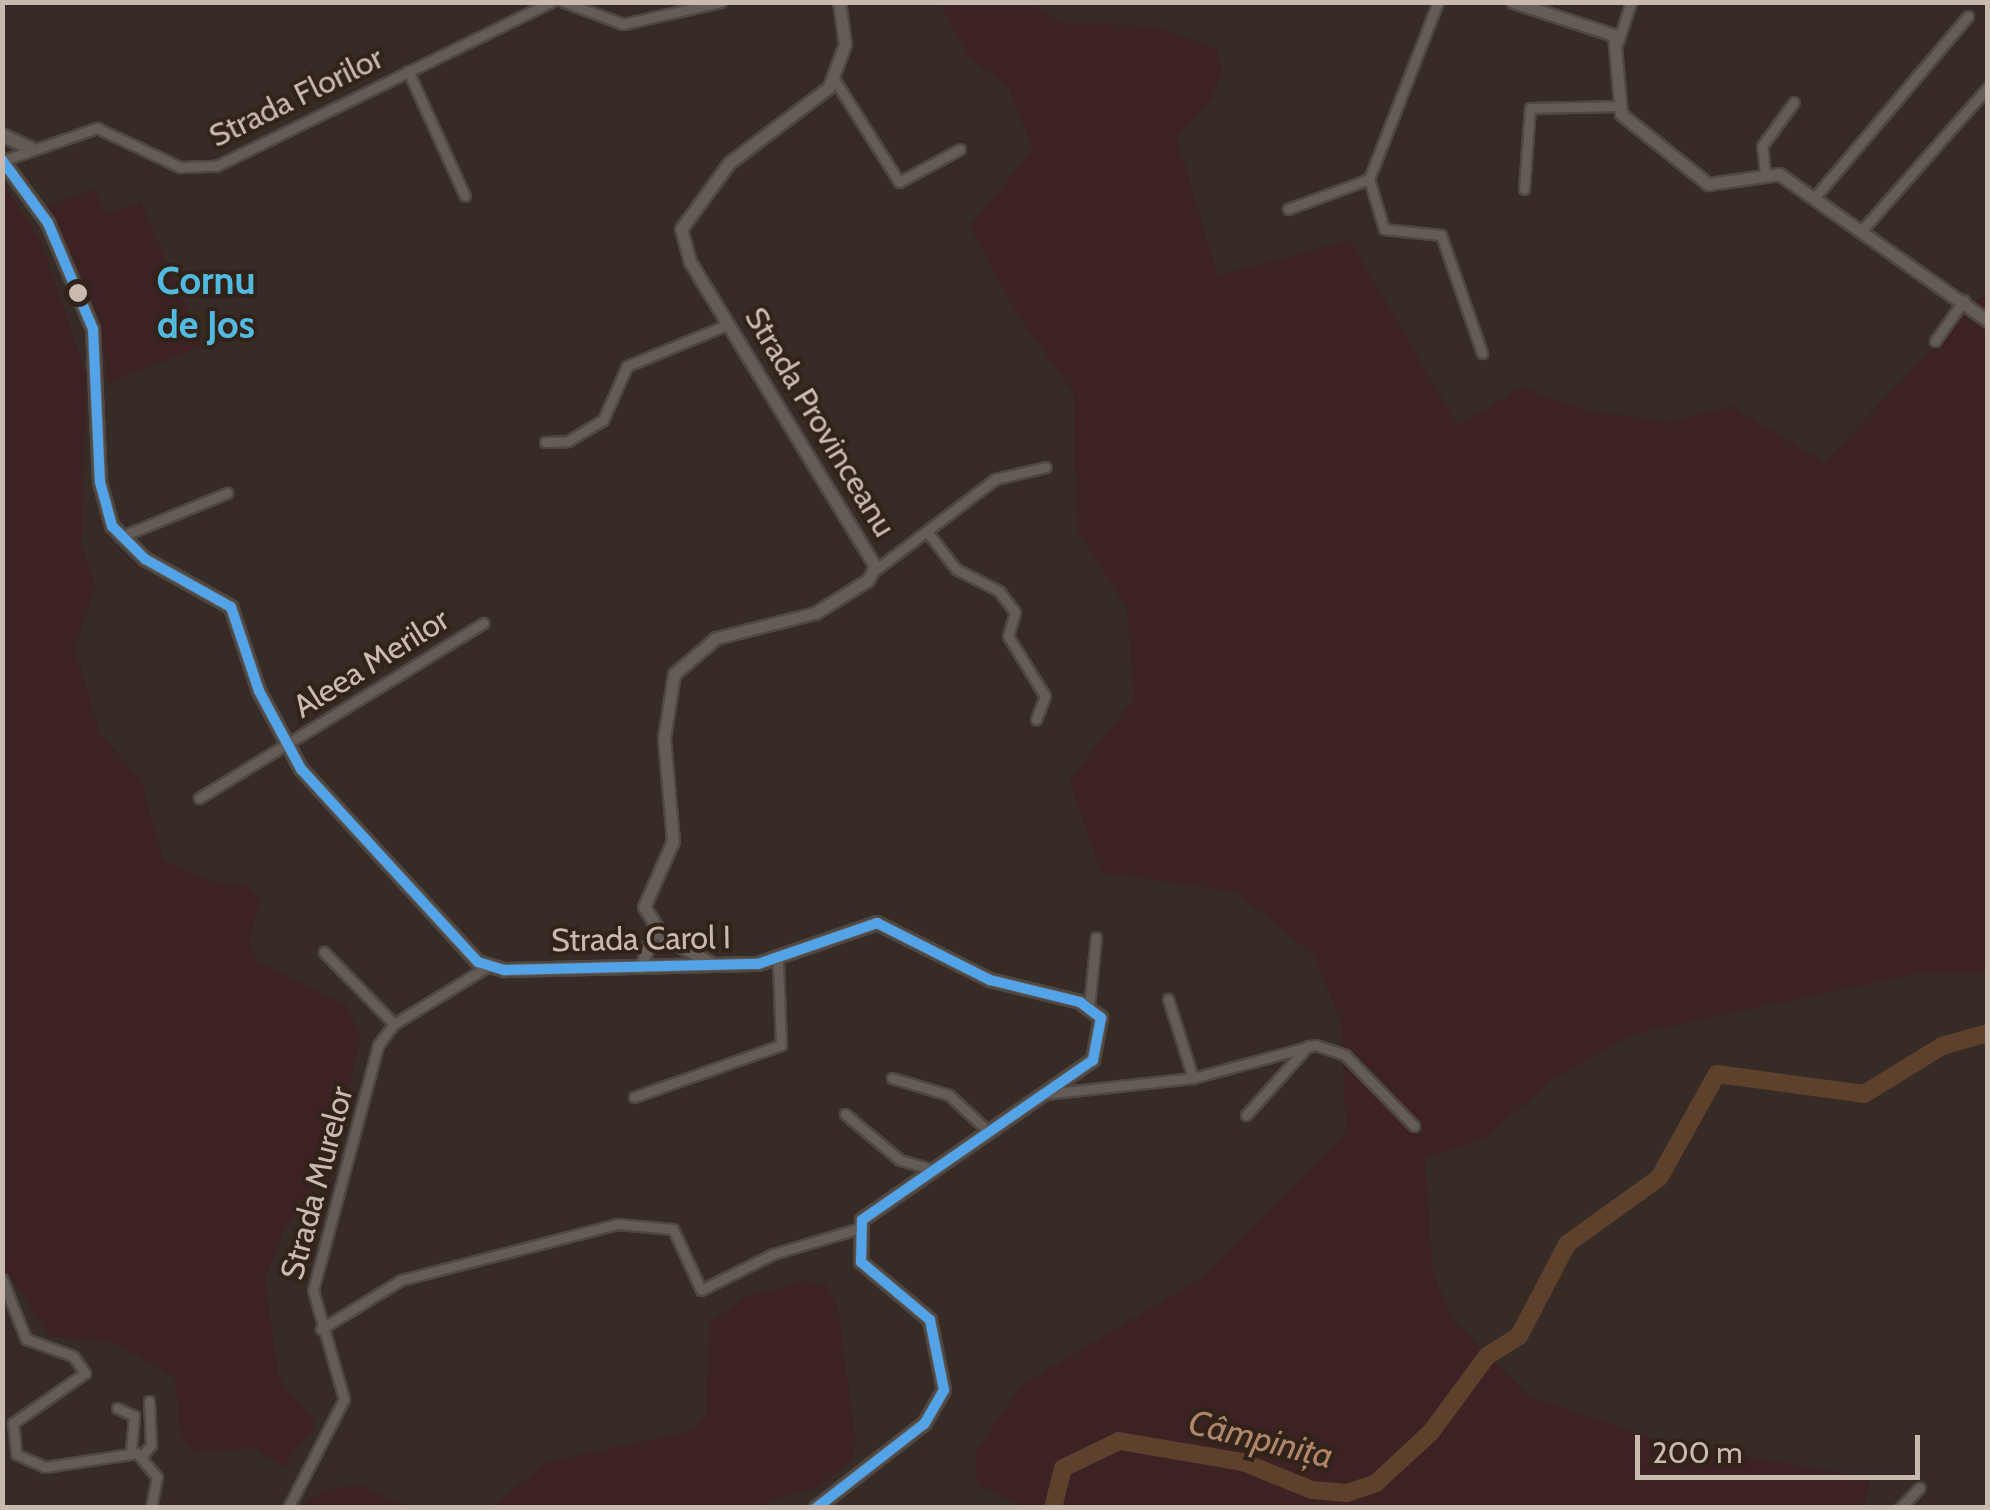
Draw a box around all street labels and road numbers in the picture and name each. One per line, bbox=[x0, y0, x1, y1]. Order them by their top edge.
street label: Strada Florilor bbox=[203, 38, 389, 156]
street label: Strada Provinceanu bbox=[736, 300, 904, 544]
street label: Aleea Merilor bbox=[286, 600, 456, 726]
street label: Strada Carol I bbox=[551, 918, 731, 960]
street label: Strada Murelor bbox=[273, 1082, 361, 1284]

